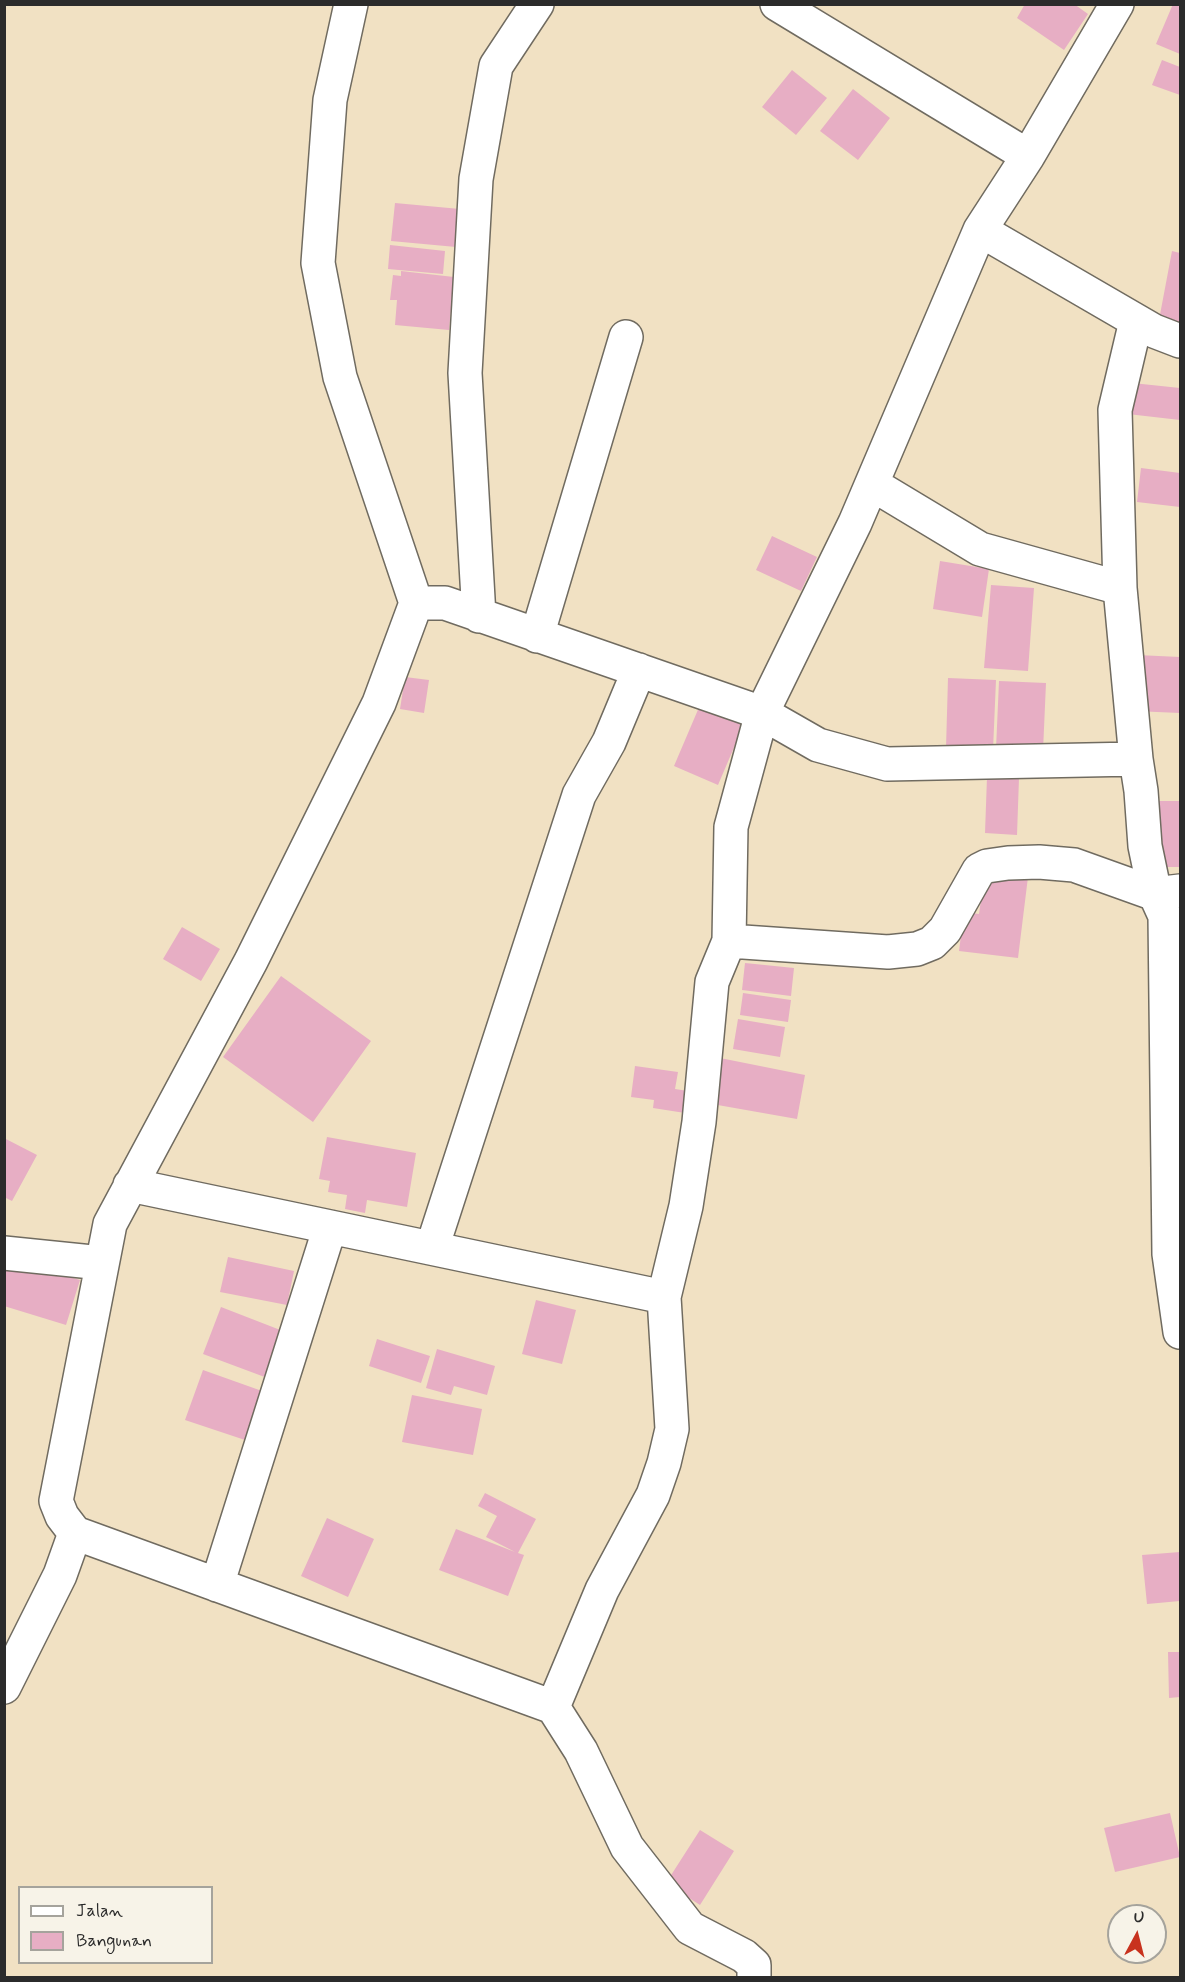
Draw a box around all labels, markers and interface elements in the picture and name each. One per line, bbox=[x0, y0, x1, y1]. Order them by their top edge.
legend bbox=[18, 1886, 213, 1964]
text: Jalan bbox=[76, 1899, 123, 1923]
north arrow bbox=[1107, 1904, 1167, 1964]
text: U bbox=[1133, 1907, 1145, 1929]
text: Bangunan bbox=[76, 1929, 152, 1953]

